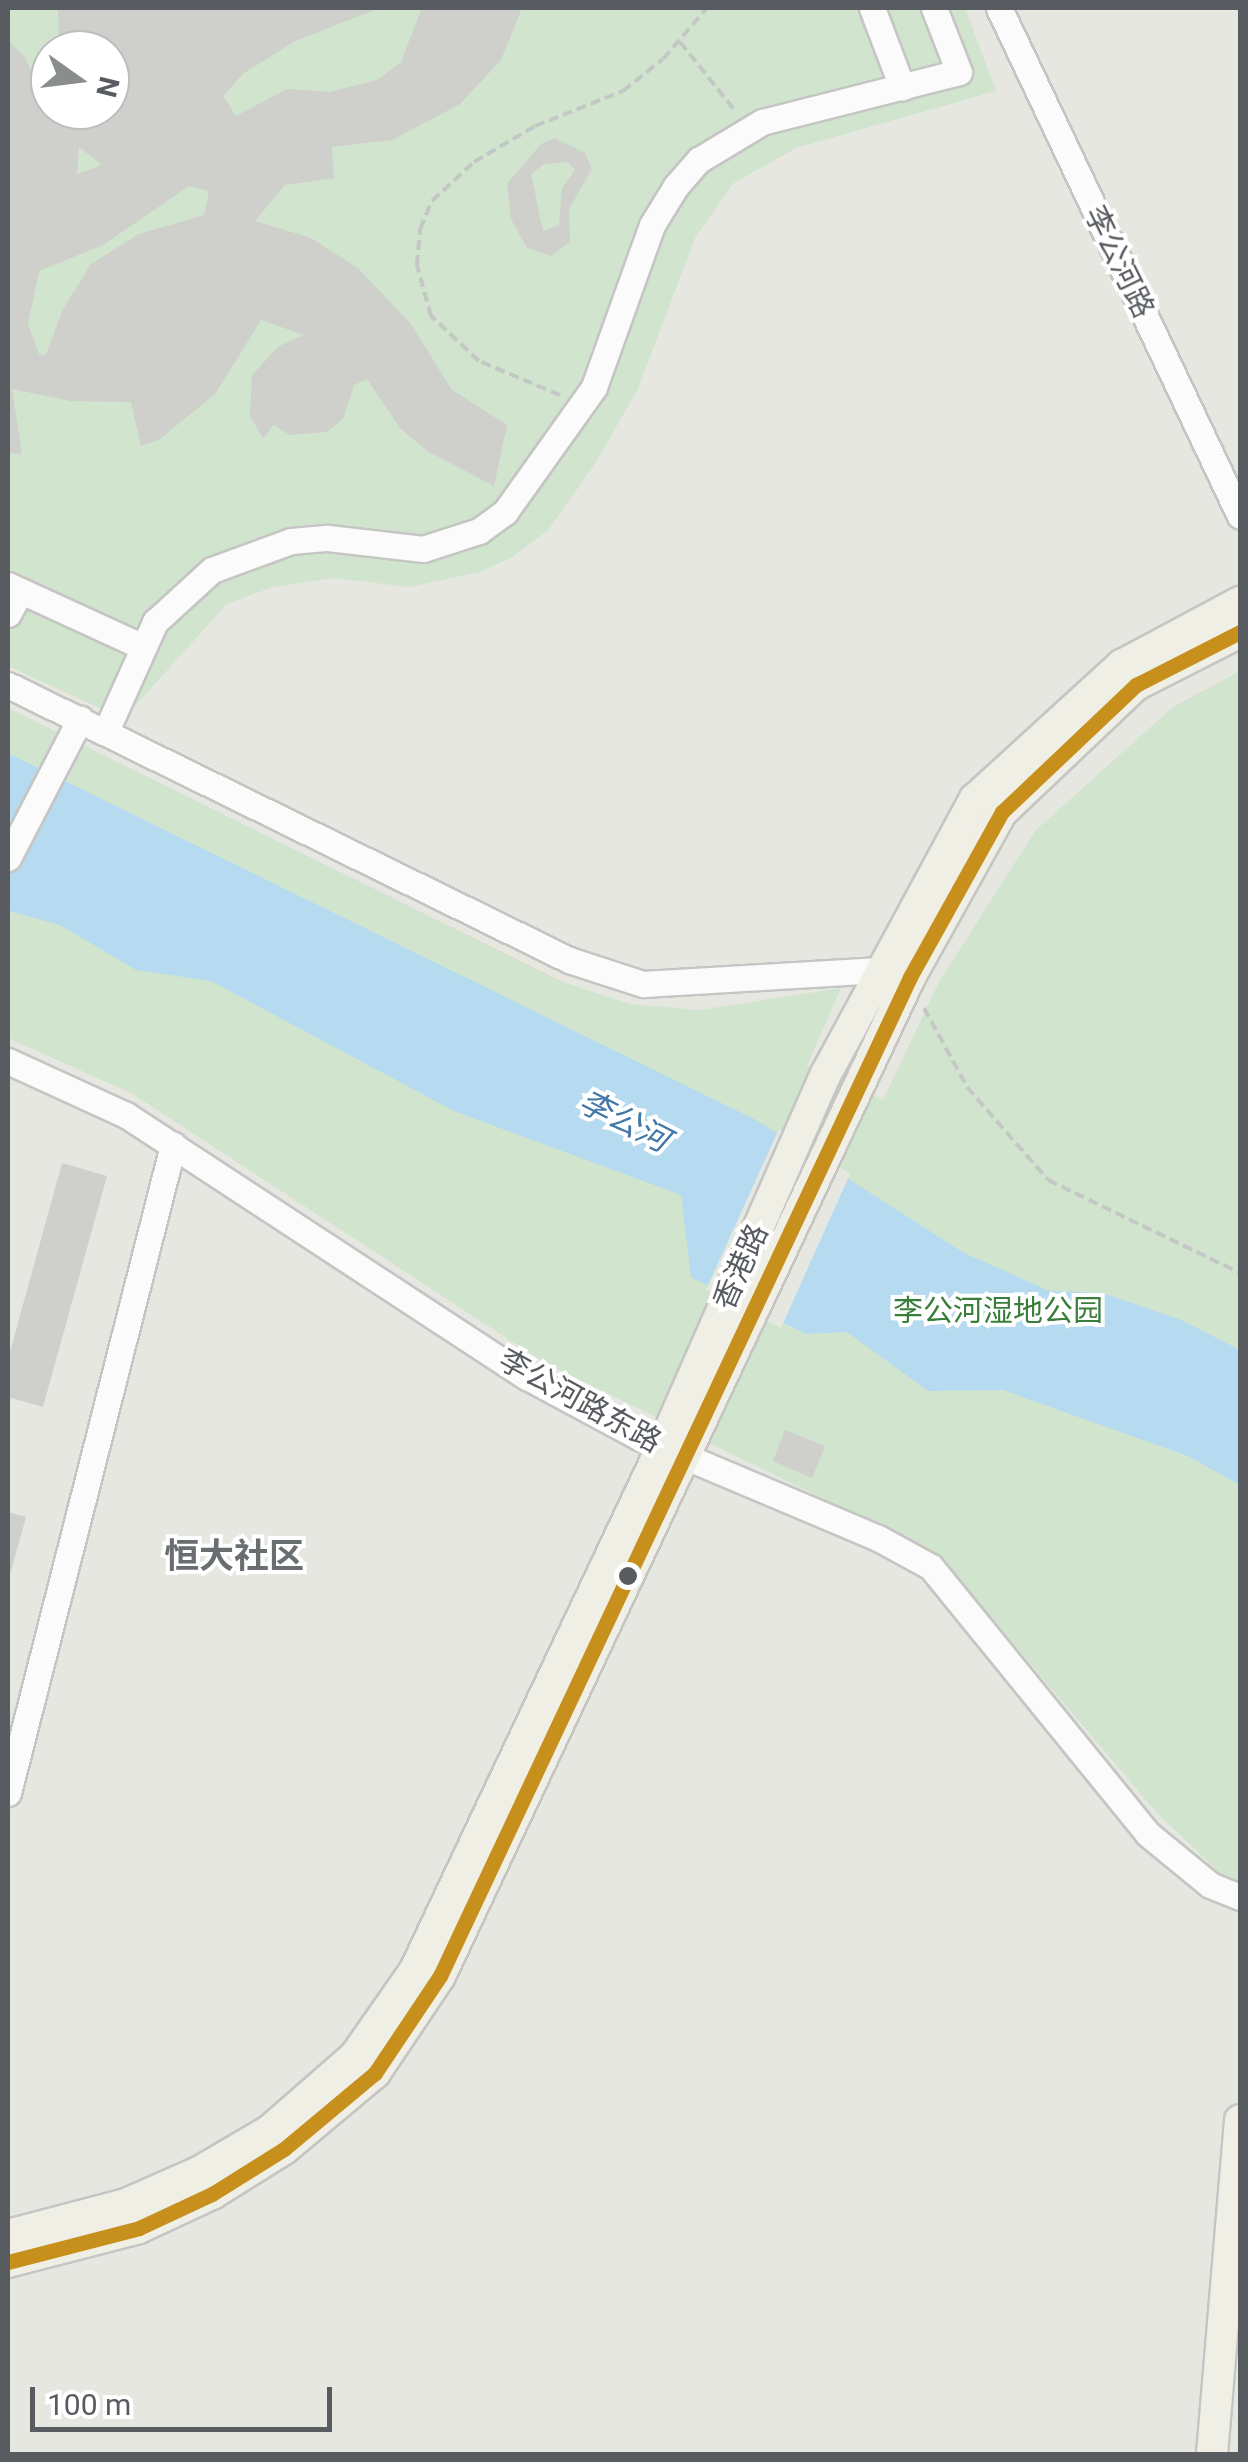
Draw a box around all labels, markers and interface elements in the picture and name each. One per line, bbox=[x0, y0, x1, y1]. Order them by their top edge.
north arrow bbox=[30, 30, 130, 130]
text: N bbox=[89, 73, 126, 100]
street label: 李公河路 bbox=[1077, 200, 1161, 324]
water label: 李公河 bbox=[573, 1082, 675, 1160]
street label: 香港路 bbox=[706, 1219, 776, 1315]
park label: 李公河湿地公园 bbox=[893, 1293, 1103, 1329]
street label: 李公河路东路 bbox=[493, 1342, 667, 1460]
district label: 恒大社区 bbox=[164, 1536, 304, 1578]
unlabelled marker bbox=[618, 1566, 638, 1586]
scale bar bbox=[35, 2367, 338, 2429]
text: 100 m bbox=[47, 2387, 131, 2422]

